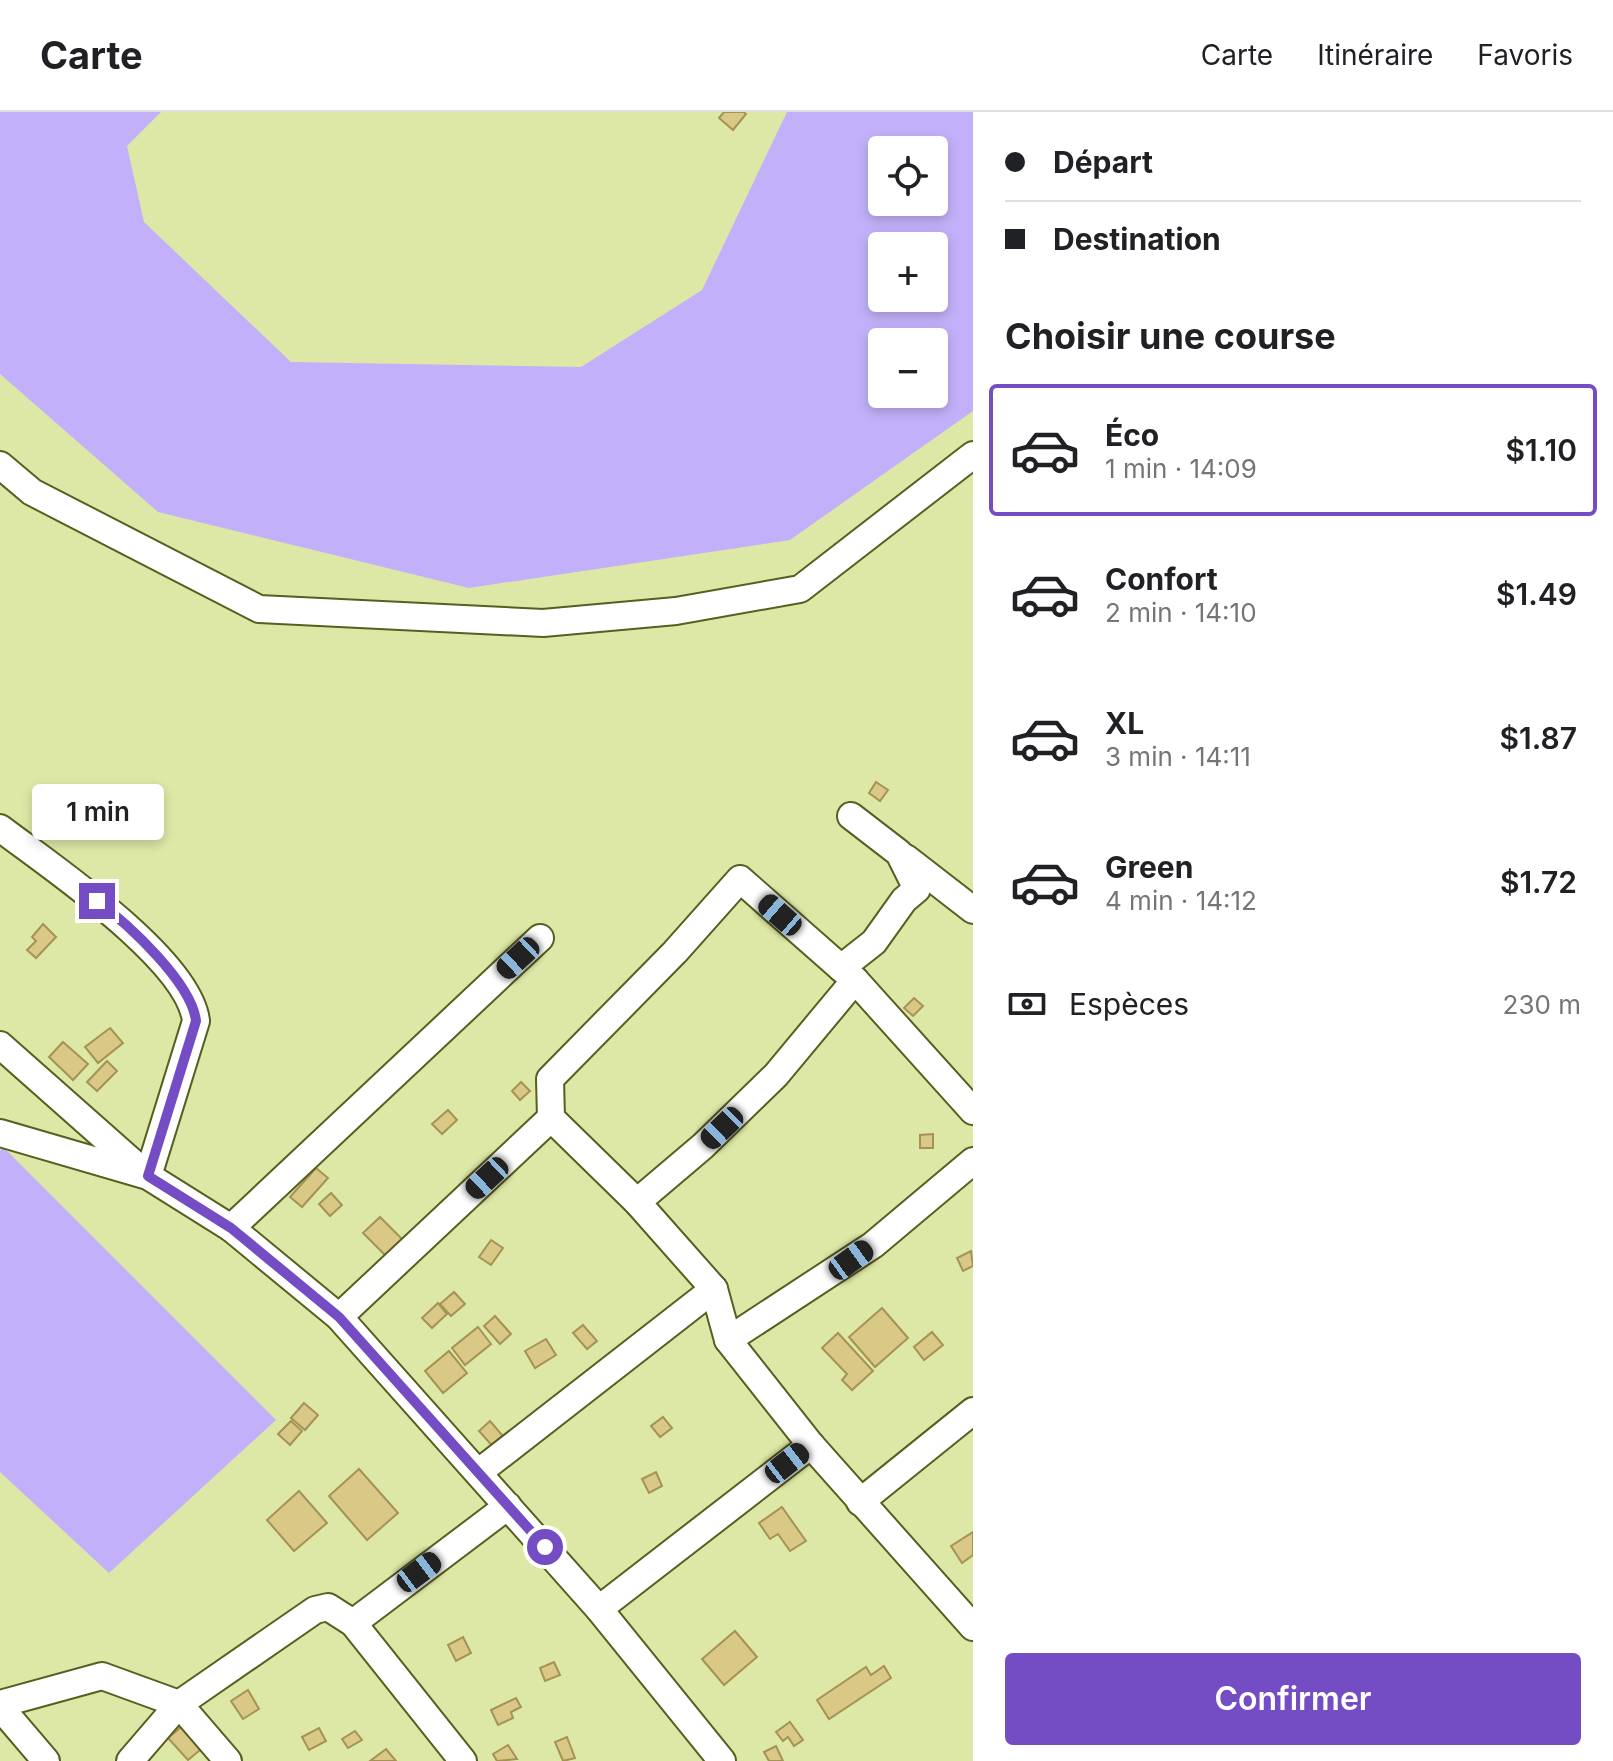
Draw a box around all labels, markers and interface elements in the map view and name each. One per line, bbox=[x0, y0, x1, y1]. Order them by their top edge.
text: Carte bbox=[40, 32, 143, 78]
text: Carte bbox=[1201, 38, 1273, 72]
text: Itinéraire bbox=[1317, 38, 1433, 72]
text: Favoris bbox=[1477, 38, 1573, 72]
map controls bbox=[868, 136, 948, 408]
button: locate bbox=[868, 136, 948, 216]
text: Départ bbox=[1053, 144, 1153, 180]
text: Destination bbox=[1053, 221, 1221, 257]
button: + bbox=[868, 232, 948, 312]
text: Choisir une course bbox=[1005, 314, 1336, 358]
button: − bbox=[868, 328, 948, 408]
icon: car bbox=[1009, 414, 1081, 486]
text: Éco bbox=[1105, 417, 1159, 453]
text: $1.10 bbox=[1505, 432, 1577, 468]
text: 1 min · 14:09 bbox=[1105, 453, 1257, 484]
icon: car bbox=[1009, 558, 1081, 630]
text: Confort bbox=[1105, 561, 1218, 597]
text: $1.49 bbox=[1496, 576, 1577, 612]
text: 2 min · 14:10 bbox=[1105, 597, 1257, 628]
icon: car bbox=[1009, 702, 1081, 774]
text: XL bbox=[1105, 705, 1144, 741]
text: $1.87 bbox=[1500, 720, 1577, 756]
text: 3 min · 14:11 bbox=[1105, 741, 1251, 772]
callout: 1 min bbox=[31, 785, 163, 841]
text: 1 min bbox=[66, 796, 130, 827]
icon: car bbox=[1009, 846, 1081, 918]
text: Green bbox=[1105, 849, 1193, 885]
text: $1.72 bbox=[1500, 864, 1577, 900]
route end bbox=[79, 883, 115, 919]
text: 4 min · 14:12 bbox=[1105, 885, 1257, 916]
car bbox=[754, 890, 806, 940]
car bbox=[492, 933, 544, 983]
icon: cash bbox=[1005, 982, 1049, 1026]
text: Espèces bbox=[1069, 986, 1189, 1022]
text: 230 m bbox=[1503, 989, 1581, 1020]
car bbox=[696, 1103, 748, 1153]
car bbox=[461, 1153, 513, 1203]
car bbox=[825, 1236, 877, 1284]
car bbox=[761, 1439, 813, 1487]
route start bbox=[527, 1529, 563, 1565]
car bbox=[393, 1548, 445, 1596]
button: Confirmer bbox=[1005, 1653, 1581, 1745]

